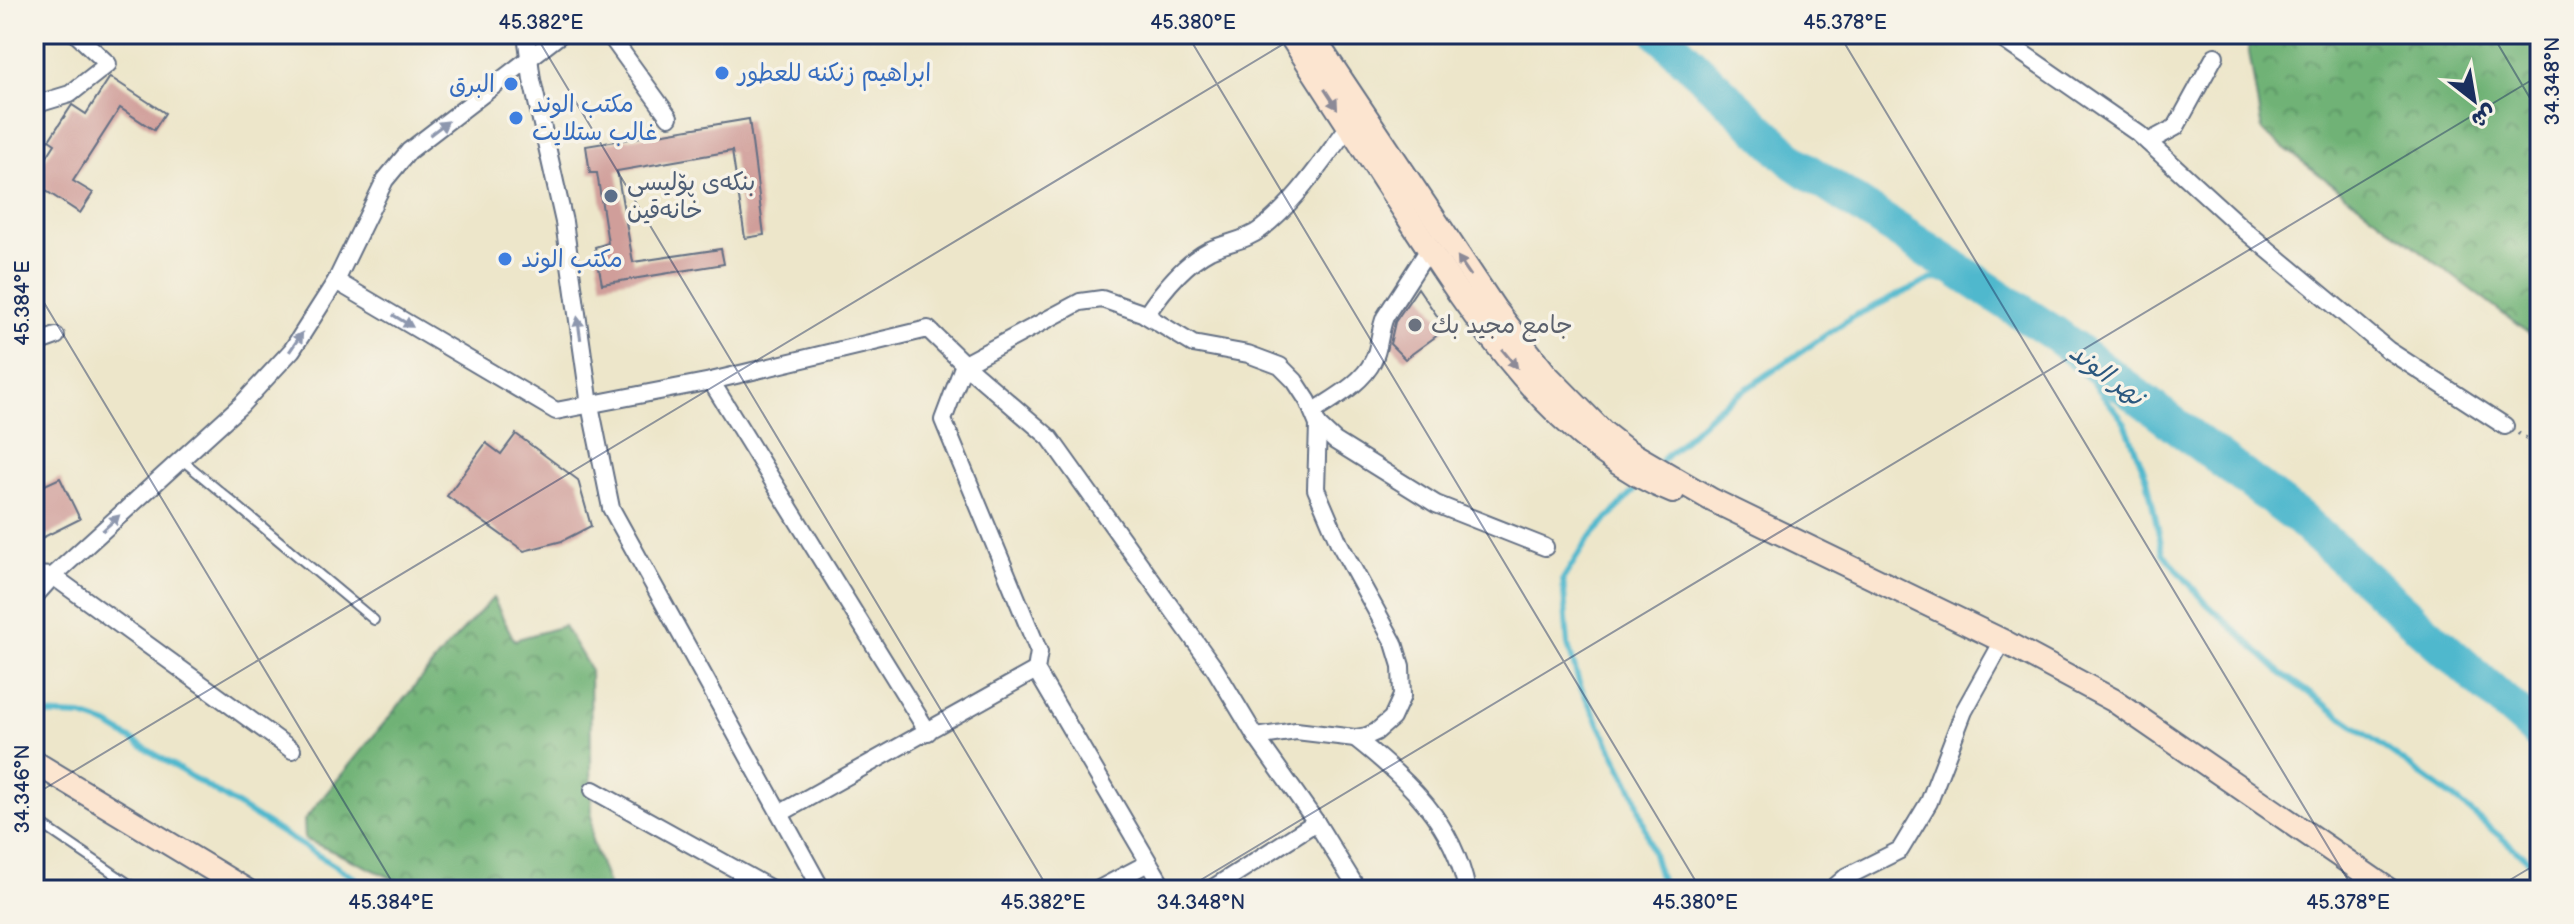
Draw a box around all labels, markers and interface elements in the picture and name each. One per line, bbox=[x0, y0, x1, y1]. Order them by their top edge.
text: 45.382°E bbox=[498, 11, 584, 35]
text: 45.380°E bbox=[1150, 11, 1236, 35]
text: 45.378°E bbox=[1803, 11, 1887, 35]
text: 34.348°N bbox=[2541, 37, 2565, 125]
place label: ابراهيم زنكنه للعطور bbox=[736, 59, 931, 91]
north arrow bbox=[2434, 60, 2514, 140]
marker: ابراهيم زنكنه للعطور bbox=[713, 64, 731, 82]
place label: البرق bbox=[449, 70, 495, 99]
marker: البرق bbox=[502, 75, 520, 93]
one-way arrow bbox=[1324, 89, 1339, 110]
place label: مكتب الوند غالب ستلايت bbox=[532, 90, 658, 147]
text: ش bbox=[2466, 98, 2501, 134]
marker: مكتب الوند غالب ستلايت bbox=[507, 109, 525, 127]
one-way arrow bbox=[428, 121, 449, 137]
place label: بنکەی پۆلیسی خانەقین bbox=[627, 168, 756, 225]
marker: بنکەی پۆلیسی خانەقین bbox=[602, 187, 620, 205]
place label: مكتب الوند bbox=[521, 245, 623, 274]
marker: مكتب الوند bbox=[496, 250, 514, 268]
one-way arrow bbox=[1457, 255, 1472, 276]
text: 45.384°E bbox=[11, 260, 35, 346]
place label: جامع مجيد بك bbox=[1431, 311, 1573, 342]
one-way arrow bbox=[392, 314, 414, 328]
one-way arrow bbox=[572, 315, 585, 340]
marker: جامع مجيد بك bbox=[1406, 316, 1424, 334]
one-way arrow bbox=[289, 332, 304, 353]
water label: نهر الوند bbox=[2063, 337, 2152, 415]
one-way arrow bbox=[1501, 349, 1518, 369]
one-way arrow bbox=[101, 515, 120, 533]
text: 34.346°N bbox=[11, 745, 35, 833]
text: 45.384°E bbox=[348, 891, 434, 915]
text: 45.382°E bbox=[1000, 891, 1086, 915]
text: 34.348°N bbox=[1157, 891, 1245, 915]
text: 45.380°E bbox=[1652, 891, 1738, 915]
text: 45.378°E bbox=[2306, 891, 2390, 915]

